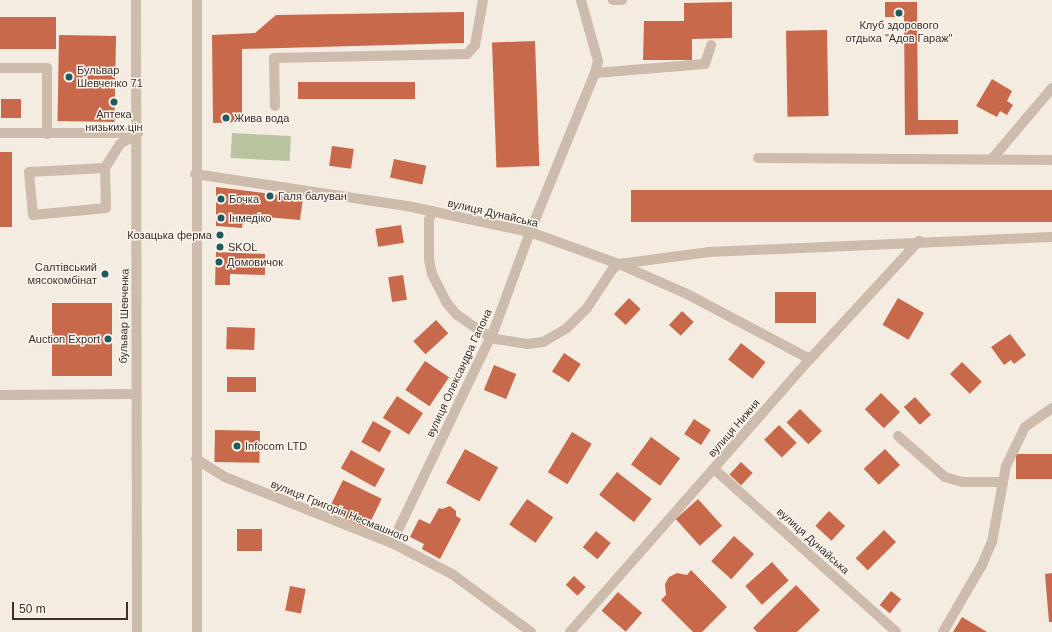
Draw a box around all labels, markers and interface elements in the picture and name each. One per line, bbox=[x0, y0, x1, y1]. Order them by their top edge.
marker: Клуб здорового отдыха "Адов Гараж" bbox=[894, 8, 904, 18]
place label: Клуб здорового отдыха "Адов Гараж" bbox=[845, 19, 953, 45]
place label: Бульвар Шевченко 71 bbox=[77, 64, 143, 90]
marker: Бульвар Шевченко 71 bbox=[64, 72, 74, 82]
marker: Аптека низьких цін bbox=[109, 97, 119, 107]
place label: Аптека низьких цін bbox=[85, 108, 143, 134]
place label: Жива вода bbox=[234, 111, 289, 125]
marker: Жива вода bbox=[221, 113, 231, 123]
place label: Галя балуван bbox=[278, 189, 347, 203]
marker: Галя балуван bbox=[265, 191, 275, 201]
place label: Бочка bbox=[229, 192, 259, 206]
marker: Бочка bbox=[216, 194, 226, 204]
street label: вулиця Дунайська bbox=[446, 196, 540, 230]
place label: Інмедіко bbox=[229, 211, 271, 225]
marker: Інмедіко bbox=[216, 213, 226, 223]
place label: Козацька ферма bbox=[127, 228, 212, 242]
marker: Козацька ферма bbox=[215, 230, 225, 240]
place label: SKOL bbox=[228, 240, 257, 254]
marker: SKOL bbox=[215, 242, 225, 252]
place label: Домовичок bbox=[227, 255, 283, 269]
marker: Домовичок bbox=[214, 257, 224, 267]
place label: Салтівський мясокомбінат bbox=[28, 261, 97, 287]
street label: бульвар Шевченка bbox=[117, 268, 131, 364]
marker: Салтівський мясокомбінат bbox=[100, 269, 110, 279]
street label: вулиця Олександра Гапона bbox=[423, 307, 495, 439]
place label: Auction Export bbox=[28, 332, 100, 346]
marker: Auction Export bbox=[103, 334, 113, 344]
street label: вулиця Нижня bbox=[705, 396, 763, 460]
place label: Infocom LTD bbox=[245, 439, 307, 453]
marker: Infocom LTD bbox=[232, 441, 242, 451]
street label: вулиця Григорія Несмашного bbox=[269, 477, 411, 545]
street label: вулиця Дунайська bbox=[774, 505, 852, 577]
scale bar bbox=[14, 594, 130, 620]
text: 50 m bbox=[19, 602, 46, 616]

